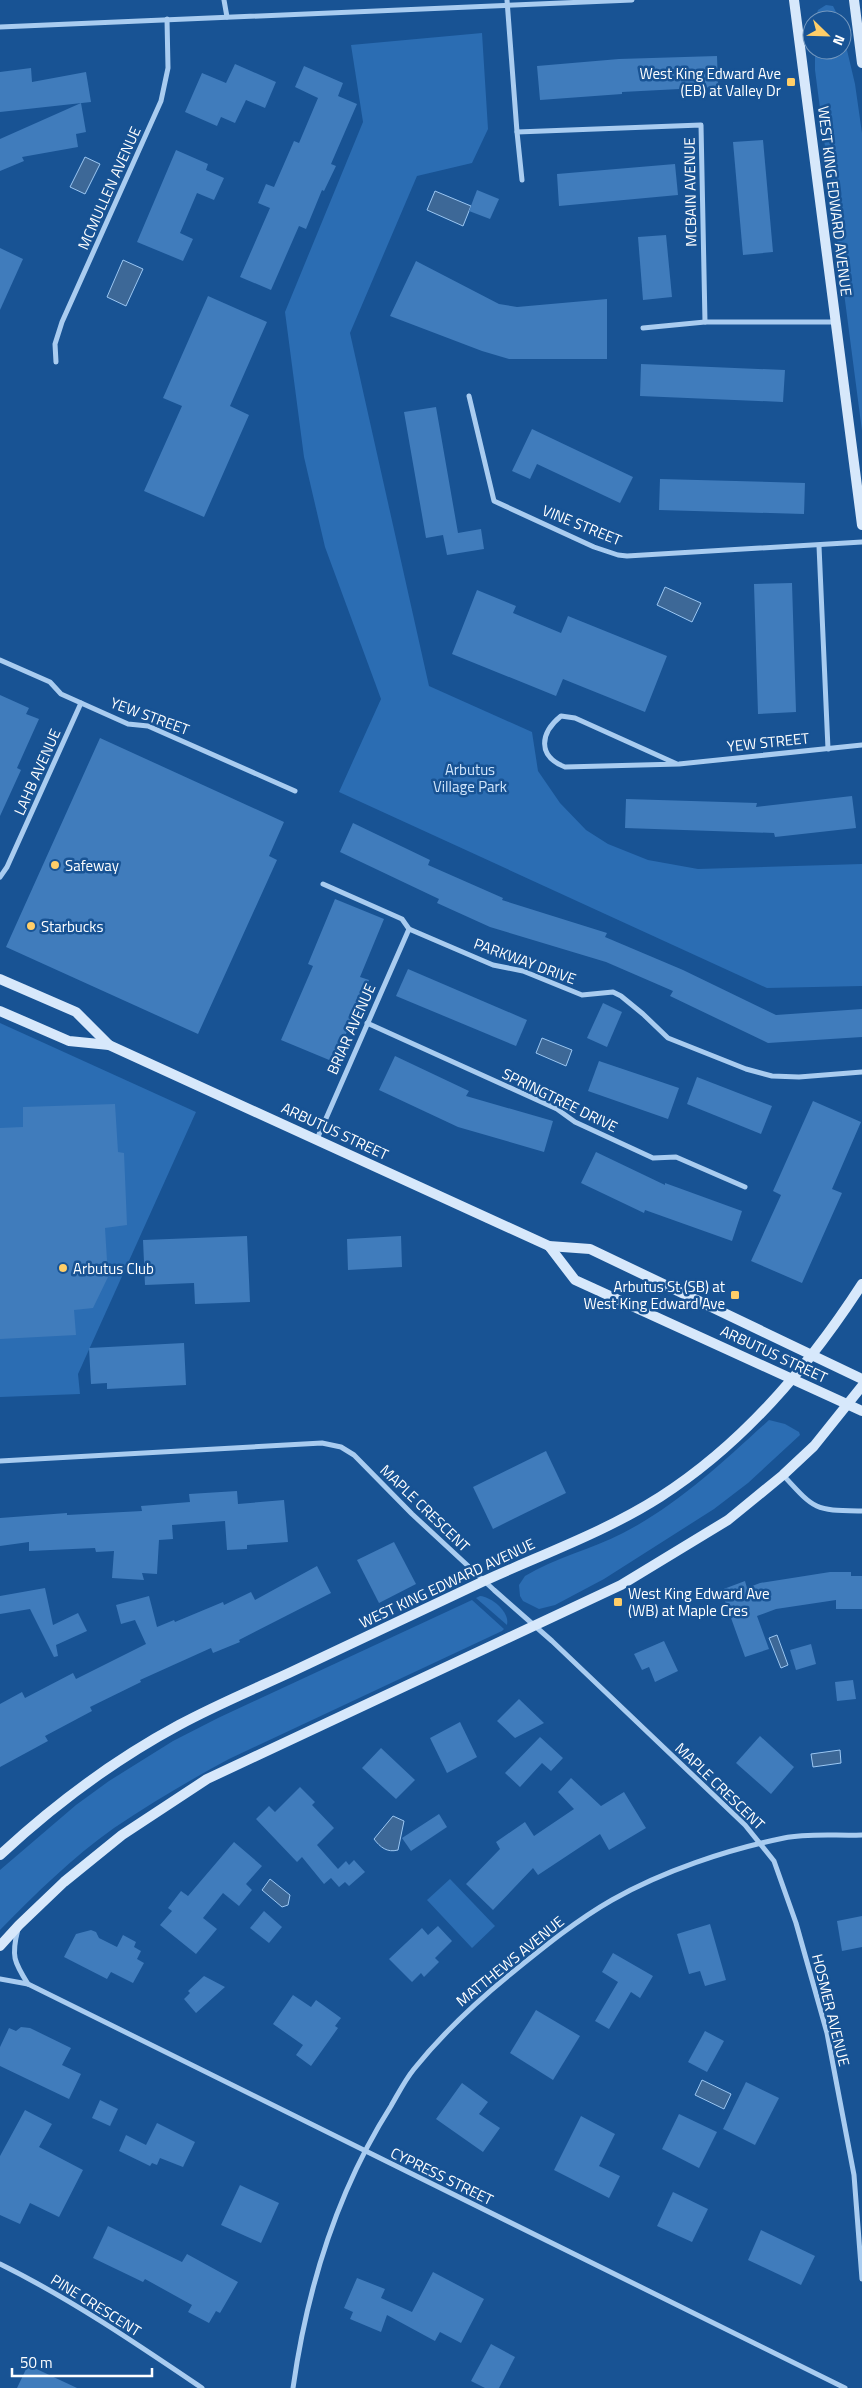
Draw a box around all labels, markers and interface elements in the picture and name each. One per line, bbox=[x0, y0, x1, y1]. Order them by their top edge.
north arrow bbox=[802, 10, 852, 60]
text: N bbox=[828, 32, 851, 49]
place label: West King Edward Ave (EB) at Valley Dr bbox=[639, 62, 781, 102]
marker: West King Edward Ave (EB) at Valley Dr bbox=[785, 76, 797, 88]
street label: WEST KING EDWARD AVENUE bbox=[812, 105, 858, 297]
street label: MCMULLEN AVENUE bbox=[71, 123, 147, 253]
street label: MCBAIN AVENUE bbox=[678, 137, 702, 247]
street label: VINE STREET bbox=[539, 499, 625, 551]
street label: YEW STREET bbox=[107, 691, 193, 741]
street label: LAHB AVENUE bbox=[8, 725, 66, 819]
street label: YEW STREET bbox=[726, 726, 810, 758]
park label: Arbutus Village Park bbox=[433, 758, 507, 798]
place label: Safeway bbox=[65, 854, 119, 877]
marker: Safeway bbox=[49, 859, 61, 871]
place label: Starbucks bbox=[41, 915, 104, 938]
marker: Starbucks bbox=[25, 920, 37, 932]
street label: PARKWAY DRIVE bbox=[471, 932, 579, 990]
street label: BRIAR AVENUE bbox=[321, 980, 381, 1078]
street label: SPRINGTREE DRIVE bbox=[498, 1062, 622, 1138]
street label: ARBUTUS STREET bbox=[278, 1096, 392, 1166]
place label: Arbutus Club bbox=[73, 1257, 154, 1280]
marker: Arbutus Club bbox=[57, 1262, 69, 1274]
place label: Arbutus St (SB) at West King Edward Ave bbox=[583, 1275, 726, 1315]
marker: Arbutus St (SB) at West King Edward Ave bbox=[729, 1289, 741, 1301]
street label: ARBUTUS STREET bbox=[717, 1319, 831, 1389]
street label: MAPLE CRESCENT bbox=[375, 1459, 475, 1557]
street label: WEST KING EDWARD AVENUE bbox=[355, 1532, 539, 1634]
place label: West King Edward Ave (WB) at Maple Cres bbox=[628, 1582, 770, 1622]
marker: West King Edward Ave (WB) at Maple Cres bbox=[612, 1596, 624, 1608]
street label: MAPLE CRESCENT bbox=[670, 1737, 770, 1835]
street label: MATTHEWS AVENUE bbox=[451, 1910, 569, 2012]
street label: HOSMER AVENUE bbox=[806, 1951, 856, 2069]
street label: CYPRESS STREET bbox=[387, 2141, 497, 2211]
street label: PINE CRESCENT bbox=[46, 2268, 146, 2342]
scale bar bbox=[12, 2346, 152, 2378]
text: 50 m bbox=[20, 2351, 53, 2374]

